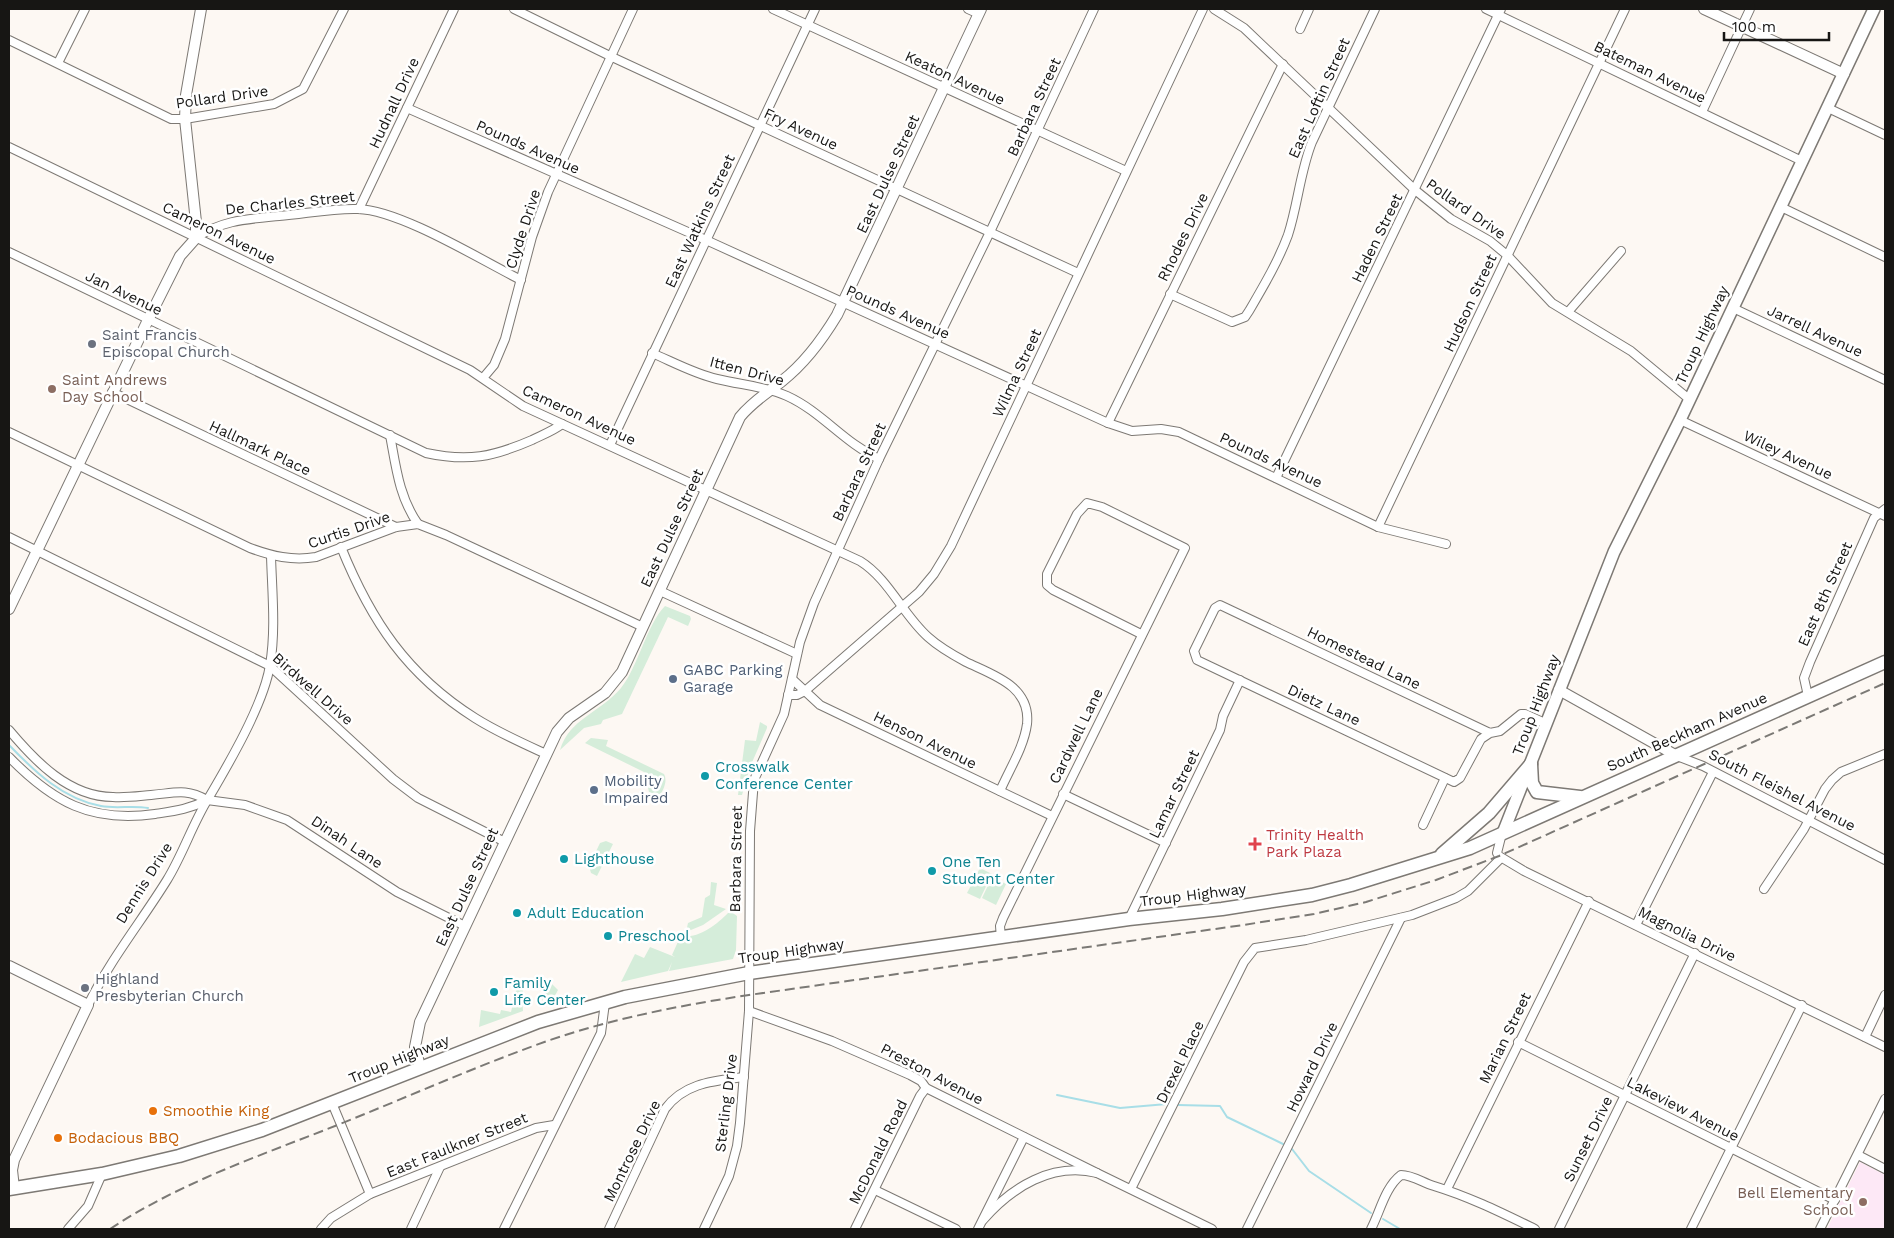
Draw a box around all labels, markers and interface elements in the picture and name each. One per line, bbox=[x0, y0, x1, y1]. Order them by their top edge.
scale bar bbox=[1724, 10, 1829, 42]
text: 100 m bbox=[1732, 18, 1776, 36]
street label: East Loftin Street bbox=[1284, 34, 1354, 161]
street label: Bateman Avenue bbox=[1591, 37, 1709, 107]
street label: Keaton Avenue bbox=[902, 47, 1008, 109]
street label: Barbara Street bbox=[1003, 54, 1065, 159]
street label: Hudnall Drive bbox=[365, 55, 423, 151]
street label: Pollard Drive bbox=[174, 82, 270, 112]
street label: Fry Avenue bbox=[761, 104, 841, 154]
street label: East Dulse Street bbox=[853, 111, 924, 236]
street label: Pounds Avenue bbox=[473, 116, 583, 178]
street label: East Watkins Street bbox=[661, 151, 739, 291]
street label: Pollard Drive bbox=[1423, 175, 1509, 243]
street label: De Charles Street bbox=[224, 187, 356, 219]
street label: Clyde Drive bbox=[502, 187, 544, 271]
street label: Rhodes Drive bbox=[1154, 190, 1212, 284]
street label: Haden Street bbox=[1348, 190, 1407, 286]
street label: Cameron Avenue bbox=[160, 198, 278, 268]
street label: Hudson Street bbox=[1439, 251, 1501, 355]
street label: Jan Avenue bbox=[82, 267, 166, 319]
street label: Pounds Avenue bbox=[843, 281, 953, 343]
street label: Troup Highway bbox=[1671, 282, 1733, 387]
street label: Jarrell Avenue bbox=[1764, 301, 1866, 361]
street label: Wilma Street bbox=[989, 325, 1046, 420]
place label: Saint Francis Episcopal Church bbox=[102, 326, 230, 361]
marker: Saint Francis Episcopal Church bbox=[86, 338, 98, 350]
street label: Itten Drive bbox=[708, 352, 786, 390]
place label: Saint Andrews Day School bbox=[62, 371, 167, 406]
street label: Cameron Avenue bbox=[519, 381, 639, 449]
marker: Saint Andrews Day School bbox=[46, 383, 58, 395]
street label: Hallmark Place bbox=[206, 417, 314, 479]
street label: Barbara Street bbox=[828, 419, 890, 524]
street label: Wiley Avenue bbox=[1741, 427, 1835, 483]
street label: Pounds Avenue bbox=[1217, 428, 1325, 492]
street label: East Dulse Street bbox=[637, 465, 708, 590]
street label: Curtis Drive bbox=[305, 508, 393, 552]
street label: East 8th Street bbox=[1794, 538, 1856, 649]
street label: Homestead Lane bbox=[1304, 623, 1424, 693]
street label: Birdwell Drive bbox=[269, 649, 357, 729]
street label: Troup Highway bbox=[1508, 652, 1564, 758]
place label: GABC Parking Garage bbox=[683, 661, 783, 696]
marker: GABC Parking Garage bbox=[667, 673, 679, 685]
street label: Dietz Lane bbox=[1285, 680, 1363, 730]
street label: Cardwell Lane bbox=[1045, 685, 1107, 787]
street label: South Beckham Avenue bbox=[1604, 688, 1770, 776]
street label: Henson Avenue bbox=[870, 707, 980, 773]
street label: South Fleishel Avenue bbox=[1706, 745, 1858, 835]
street label: Lamar Street bbox=[1145, 746, 1204, 841]
place label: Crosswalk Conference Center bbox=[715, 758, 853, 793]
marker: Crosswalk Conference Center bbox=[699, 770, 711, 782]
place label: Mobility Impaired bbox=[604, 772, 669, 807]
marker: Mobility Impaired bbox=[588, 784, 600, 796]
street label: Barbara Street bbox=[726, 805, 746, 912]
street label: Dinah Lane bbox=[308, 812, 386, 872]
street label: East Dulse Street bbox=[432, 824, 503, 949]
place label: Trinity Health Park Plaza bbox=[1266, 826, 1364, 861]
marker: Trinity Health Park Plaza bbox=[1248, 837, 1262, 851]
street label: Dennis Drive bbox=[112, 839, 176, 927]
place label: Lighthouse bbox=[574, 850, 655, 868]
marker: Lighthouse bbox=[558, 853, 570, 865]
place label: One Ten Student Center bbox=[942, 853, 1055, 888]
marker: One Ten Student Center bbox=[926, 865, 938, 877]
street label: Troup Highway bbox=[1139, 880, 1247, 910]
street label: Magnolia Drive bbox=[1635, 903, 1739, 965]
place label: Adult Education bbox=[527, 904, 644, 922]
marker: Adult Education bbox=[511, 907, 523, 919]
place label: Preschool bbox=[618, 927, 690, 945]
marker: Preschool bbox=[602, 930, 614, 942]
street label: Troup Highway bbox=[737, 935, 845, 967]
place label: Highland Presbyterian Church bbox=[95, 970, 244, 1005]
place label: Family Life Center bbox=[504, 974, 586, 1009]
marker: Highland Presbyterian Church bbox=[79, 982, 91, 994]
marker: Family Life Center bbox=[488, 986, 500, 998]
street label: Marian Street bbox=[1475, 989, 1535, 1087]
street label: Drexel Place bbox=[1152, 1018, 1208, 1106]
street label: Howard Drive bbox=[1282, 1019, 1342, 1115]
street label: Troup Highway bbox=[346, 1031, 452, 1087]
street label: Preston Avenue bbox=[878, 1039, 986, 1109]
street label: Sterling Drive bbox=[711, 1053, 741, 1153]
street label: Lakeview Avenue bbox=[1624, 1073, 1742, 1145]
street label: Sunset Drive bbox=[1559, 1093, 1617, 1185]
street label: Montrose Drive bbox=[600, 1097, 664, 1205]
street label: McDonald Road bbox=[845, 1097, 911, 1207]
place label: Smoothie King bbox=[163, 1102, 269, 1120]
marker: Smoothie King bbox=[147, 1105, 159, 1117]
street label: East Faulkner Street bbox=[384, 1108, 531, 1182]
place label: Bodacious BBQ bbox=[68, 1129, 179, 1147]
marker: Bodacious BBQ bbox=[52, 1132, 64, 1144]
place label: Bell Elementary School bbox=[1737, 1184, 1853, 1219]
marker: Bell Elementary School bbox=[1857, 1196, 1869, 1208]

